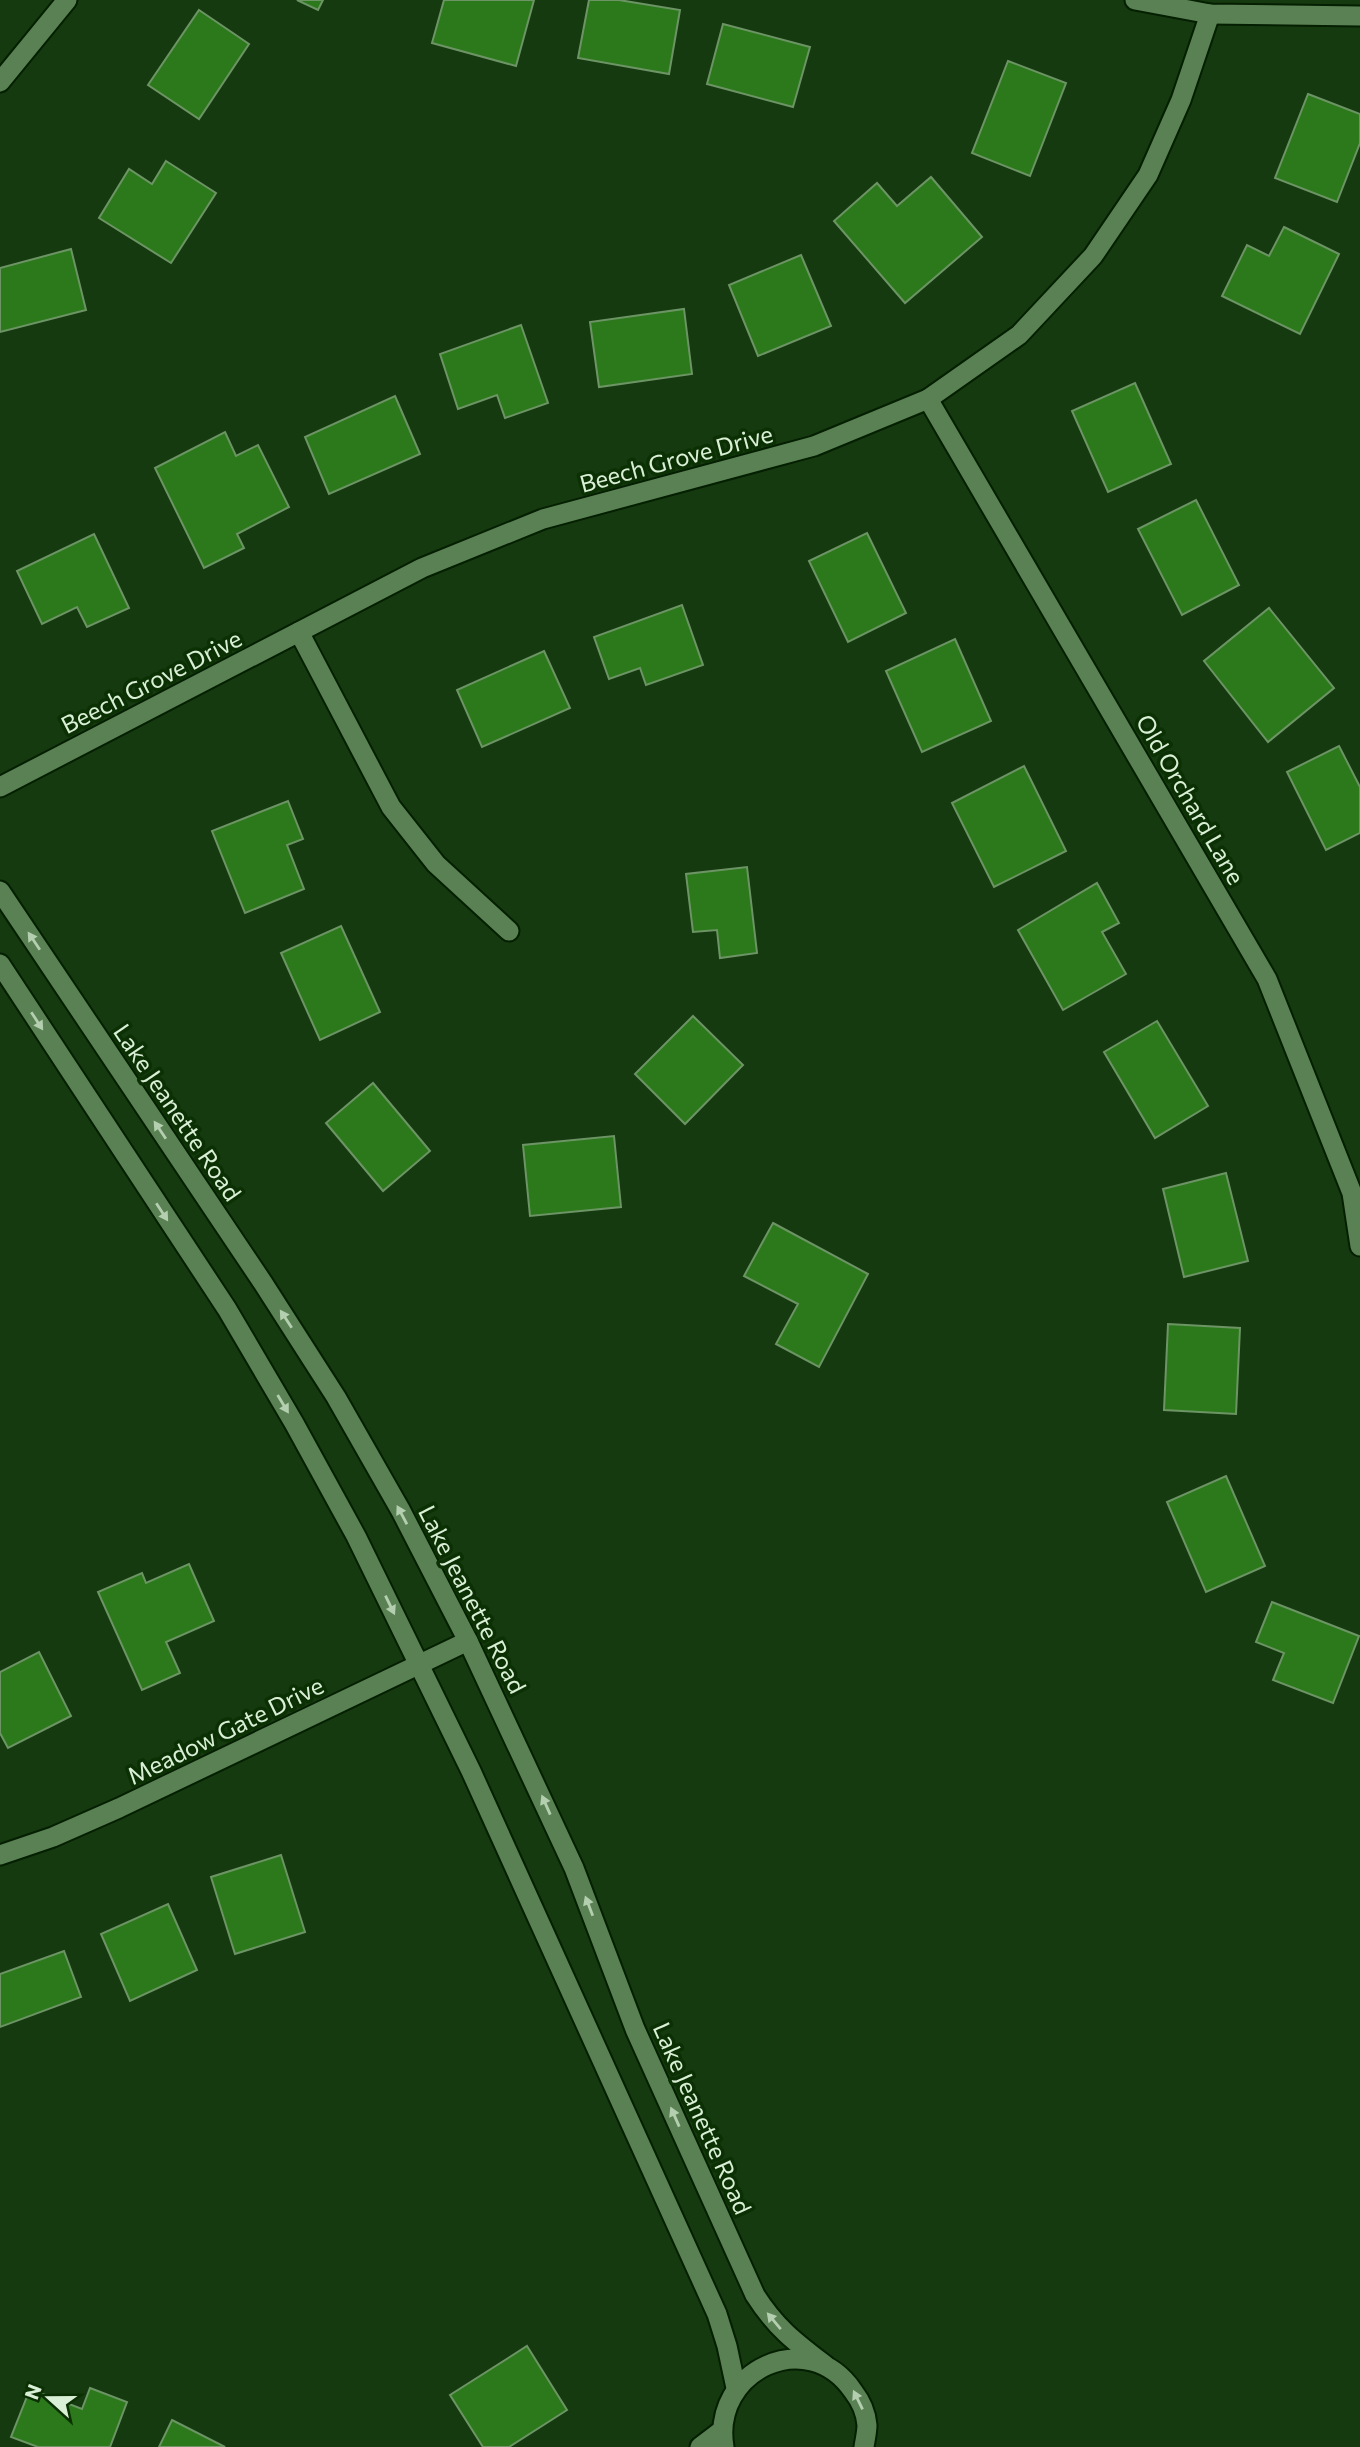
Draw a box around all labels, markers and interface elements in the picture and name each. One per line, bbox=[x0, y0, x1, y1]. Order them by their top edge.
street label: Beech Grove Drive bbox=[576, 418, 776, 498]
street label: Beech Grove Drive bbox=[56, 623, 246, 739]
street label: Old Orchard Lane bbox=[1131, 709, 1251, 889]
one-way arrow bbox=[27, 931, 40, 951]
one-way arrow bbox=[31, 1012, 44, 1031]
street label: Lake Jeanette Road bbox=[108, 1018, 248, 1206]
one-way arrow bbox=[153, 1121, 167, 1139]
one-way arrow bbox=[156, 1202, 169, 1221]
one-way arrow bbox=[280, 1310, 293, 1329]
one-way arrow bbox=[277, 1395, 289, 1414]
street label: Lake Jeanette Road bbox=[413, 1500, 533, 1698]
one-way arrow bbox=[397, 1505, 408, 1525]
one-way arrow bbox=[385, 1595, 396, 1615]
street label: Meadow Gate Drive bbox=[122, 1670, 328, 1790]
one-way arrow bbox=[540, 1795, 551, 1816]
one-way arrow bbox=[583, 1896, 594, 1917]
street label: Lake Jeanette Road bbox=[648, 2017, 758, 2219]
one-way arrow bbox=[669, 2107, 681, 2127]
one-way arrow bbox=[766, 2312, 782, 2330]
north arrow bbox=[14, 2363, 84, 2433]
text: N bbox=[19, 2381, 46, 2403]
one-way arrow bbox=[852, 2390, 863, 2410]

